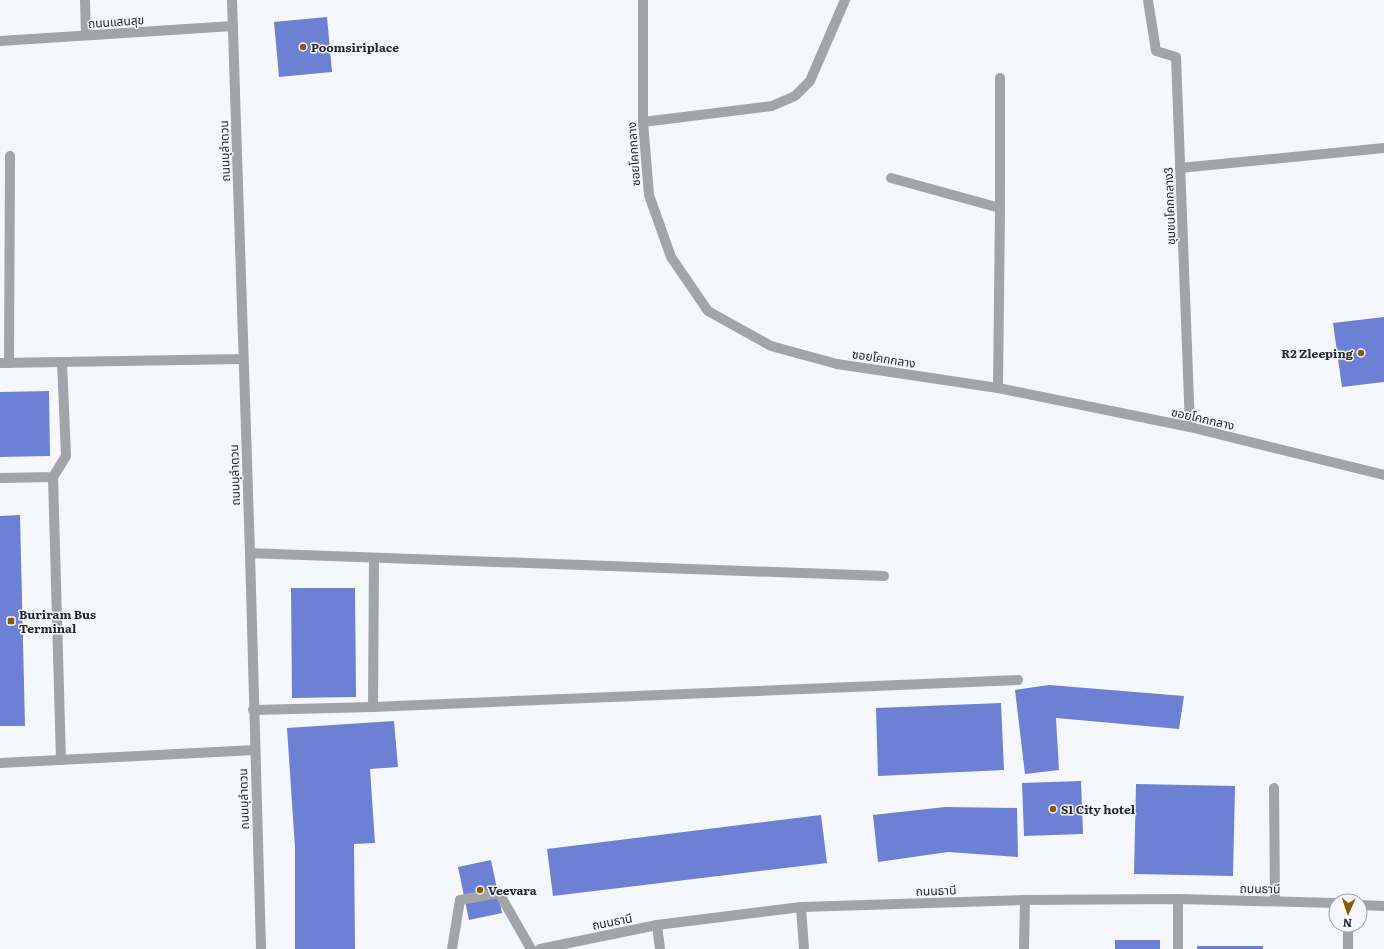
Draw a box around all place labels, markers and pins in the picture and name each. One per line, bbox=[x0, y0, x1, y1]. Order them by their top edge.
place label: Poomsiriplace bbox=[311, 38, 399, 56]
marker: Poomsiriplace bbox=[298, 42, 308, 52]
place label: R2 Zleeping bbox=[1281, 344, 1354, 362]
marker: R2 Zleeping bbox=[1356, 348, 1366, 358]
place label: Buriram Bus Terminal bbox=[19, 605, 96, 637]
marker: Buriram Bus Terminal bbox=[6, 616, 16, 626]
place label: S1 City hotel bbox=[1061, 800, 1136, 818]
marker: S1 City hotel bbox=[1048, 804, 1058, 814]
place label: Veevara bbox=[488, 881, 537, 899]
marker: Veevara bbox=[475, 885, 485, 895]

